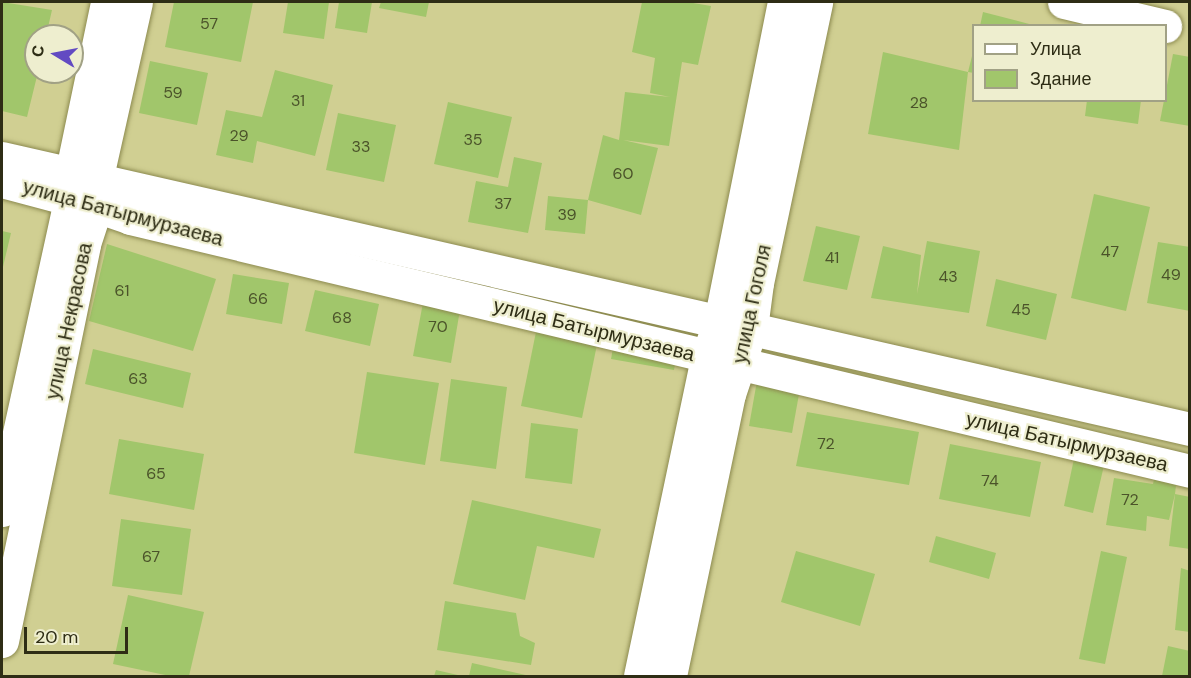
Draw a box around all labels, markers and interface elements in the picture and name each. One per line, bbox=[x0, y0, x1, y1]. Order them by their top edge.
house number: 57 bbox=[200, 14, 218, 34]
north arrow bbox=[24, 24, 84, 84]
legend bbox=[972, 24, 1167, 102]
text: Улица bbox=[1030, 37, 1081, 61]
text: С bbox=[26, 44, 49, 59]
text: Здание bbox=[1030, 67, 1091, 91]
house number: 59 bbox=[163, 83, 183, 103]
house number: 31 bbox=[291, 91, 305, 111]
house number: 28 bbox=[910, 93, 928, 113]
house number: 29 bbox=[229, 126, 249, 146]
house number: 35 bbox=[463, 130, 483, 150]
house number: 33 bbox=[352, 137, 370, 157]
house number: 60 bbox=[613, 164, 633, 184]
street label: улица Батырмурзаева bbox=[20, 175, 226, 251]
house number: 37 bbox=[494, 194, 512, 214]
house number: 39 bbox=[557, 205, 577, 225]
street label: улица Некрасова bbox=[41, 240, 97, 402]
street label: улица Гоголя bbox=[728, 242, 776, 366]
house number: 47 bbox=[1101, 242, 1119, 262]
house number: 41 bbox=[825, 248, 839, 268]
house number: 49 bbox=[1161, 265, 1181, 285]
house number: 43 bbox=[938, 267, 958, 287]
house number: 61 bbox=[114, 281, 130, 301]
house number: 66 bbox=[248, 289, 268, 309]
street label: улица Батырмурзаева bbox=[491, 293, 697, 367]
house number: 45 bbox=[1011, 300, 1031, 320]
house number: 68 bbox=[332, 308, 352, 328]
house number: 70 bbox=[428, 317, 448, 337]
house number: 63 bbox=[128, 369, 148, 389]
street label: улица Батырмурзаева bbox=[964, 407, 1170, 477]
house number: 72 bbox=[817, 434, 835, 454]
house number: 65 bbox=[146, 464, 166, 484]
house number: 74 bbox=[981, 471, 999, 491]
house number: 72 bbox=[1121, 490, 1139, 510]
house number: 67 bbox=[142, 547, 160, 567]
scale bar bbox=[27, 615, 130, 653]
text: 20 m bbox=[35, 625, 78, 649]

